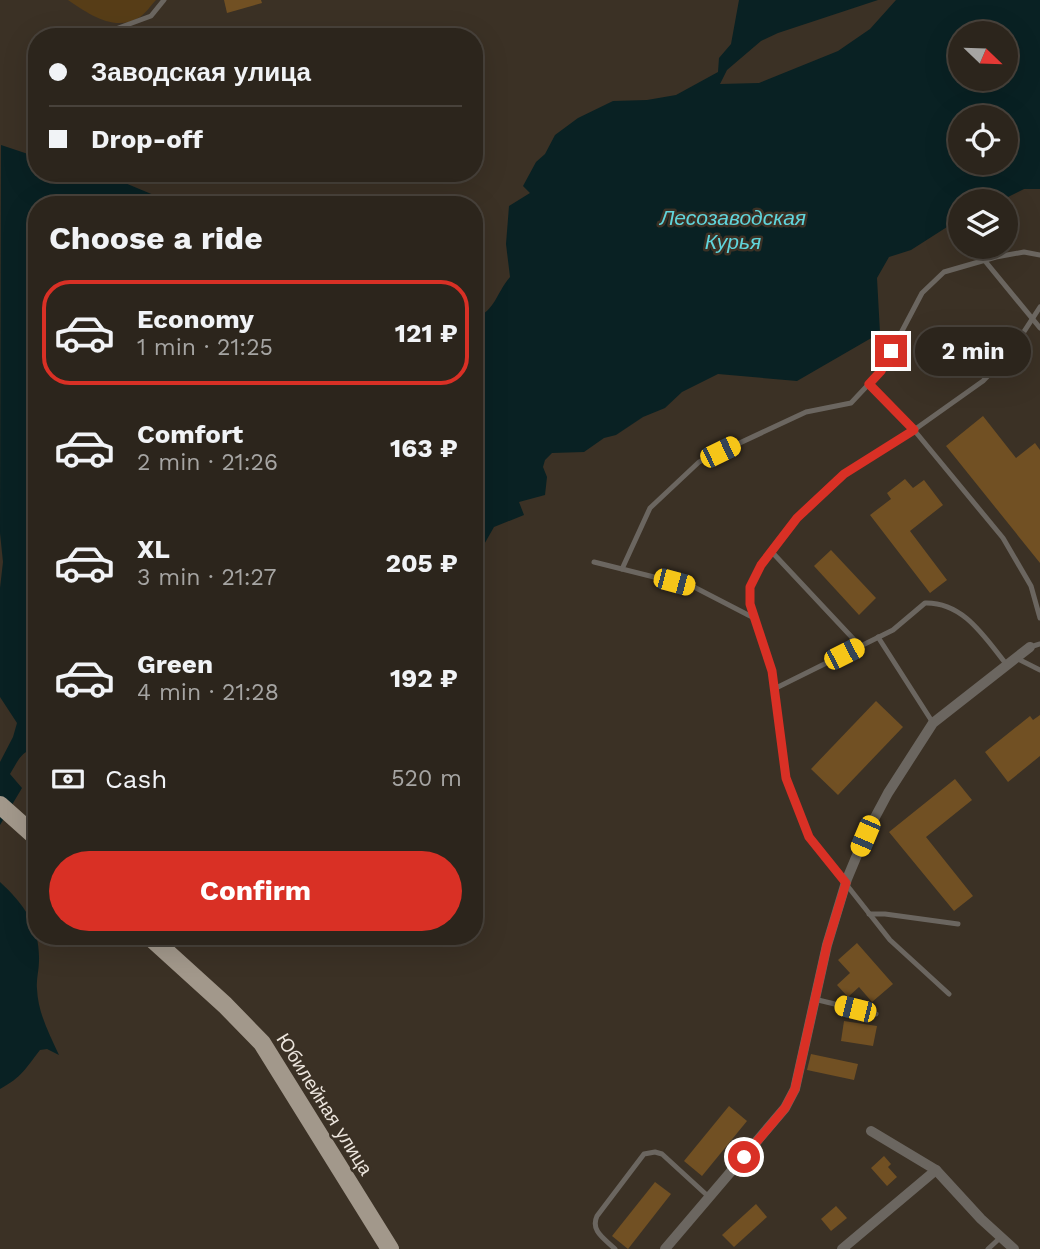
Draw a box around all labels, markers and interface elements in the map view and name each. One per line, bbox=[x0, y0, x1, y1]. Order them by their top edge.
north arrow bbox=[948, 21, 1018, 91]
map controls bbox=[948, 21, 1018, 259]
text: Заводская улица bbox=[91, 57, 311, 87]
button: locate bbox=[948, 105, 1018, 175]
text: Drop-off bbox=[91, 124, 203, 154]
button: layers bbox=[948, 189, 1018, 259]
water label: Лесозаводская Курья bbox=[658, 205, 806, 254]
text: Choose a ride bbox=[49, 219, 263, 257]
icon: car bbox=[53, 301, 116, 364]
text: Economy bbox=[137, 304, 254, 334]
text: 121 ₽ bbox=[395, 318, 458, 348]
callout: 2 min bbox=[916, 326, 1031, 376]
text: 1 min · 21:25 bbox=[137, 334, 273, 361]
route end bbox=[875, 335, 907, 367]
text: 2 min bbox=[942, 338, 1004, 365]
icon: car bbox=[53, 416, 116, 479]
text: Comfort bbox=[137, 419, 243, 449]
text: 163 ₽ bbox=[390, 433, 458, 463]
car bbox=[697, 433, 744, 471]
text: 2 min · 21:26 bbox=[137, 449, 278, 476]
icon: car bbox=[53, 531, 116, 594]
text: XL bbox=[137, 534, 170, 564]
text: 205 ₽ bbox=[385, 548, 458, 578]
text: 3 min · 21:27 bbox=[137, 564, 276, 591]
car bbox=[651, 566, 698, 598]
car bbox=[821, 635, 868, 673]
icon: car bbox=[53, 646, 116, 709]
text: Green bbox=[137, 649, 213, 679]
text: 192 ₽ bbox=[390, 663, 458, 693]
text: 4 min · 21:28 bbox=[137, 679, 279, 706]
icon: cash bbox=[49, 760, 87, 798]
text: Cash bbox=[105, 764, 167, 794]
text: 520 m bbox=[391, 765, 462, 792]
car bbox=[848, 813, 883, 859]
button: Confirm bbox=[49, 851, 462, 931]
car bbox=[833, 994, 878, 1024]
street label: Юбилейная улица bbox=[272, 1029, 378, 1180]
route start bbox=[728, 1141, 760, 1173]

